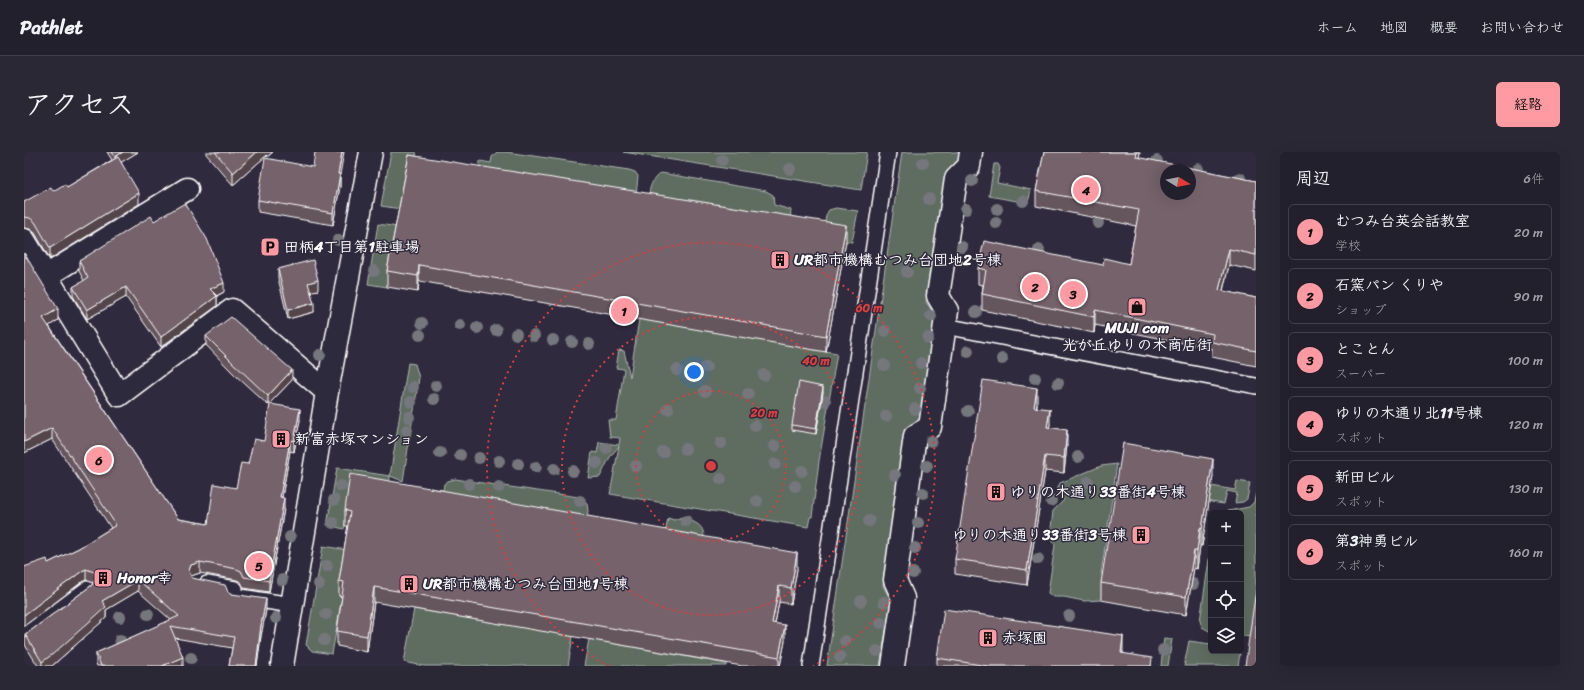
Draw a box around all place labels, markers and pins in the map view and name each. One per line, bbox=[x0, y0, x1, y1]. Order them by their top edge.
pin: 4 bbox=[1073, 175, 1099, 205]
place label: 田柄4丁目第1駐車場 bbox=[284, 234, 420, 260]
parking icon: 田柄4丁目第1駐車場 bbox=[259, 236, 281, 258]
place label: UR都市機構むつみ台団地2号棟 bbox=[794, 247, 1002, 273]
building icon: UR都市機構むつみ台団地2号棟 bbox=[769, 249, 791, 271]
pin: 2 bbox=[1022, 272, 1048, 302]
pin: 3 bbox=[1060, 279, 1086, 309]
pin: 1 bbox=[611, 296, 637, 326]
shop icon: MUJI com 光が丘ゆりの木商店街 bbox=[1126, 296, 1148, 318]
place label: MUJI com 光が丘ゆりの木商店街 bbox=[1062, 315, 1212, 358]
place label: 新富赤塚マンション bbox=[295, 426, 429, 452]
building icon: 新富赤塚マンション bbox=[270, 428, 292, 450]
pin: 6 bbox=[86, 445, 112, 475]
centre of rings bbox=[704, 459, 718, 473]
place label: ゆりの木通り33番街4号棟 bbox=[1010, 479, 1186, 505]
building icon: ゆりの木通り33番街4号棟 bbox=[985, 481, 1007, 503]
place label: ゆりの木通り33番街3号棟 bbox=[952, 522, 1127, 548]
building icon: ゆりの木通り33番街3号棟 bbox=[1130, 524, 1152, 546]
pin: 5 bbox=[246, 551, 272, 581]
place label: Honor幸 bbox=[116, 565, 172, 591]
building icon: Honor幸 bbox=[92, 567, 114, 589]
place label: UR都市機構むつみ台団地1号棟 bbox=[423, 571, 628, 597]
building icon: UR都市機構むつみ台団地1号棟 bbox=[398, 573, 420, 595]
place label: 赤塚園 bbox=[1002, 625, 1047, 651]
building icon: 赤塚園 bbox=[977, 627, 999, 649]

